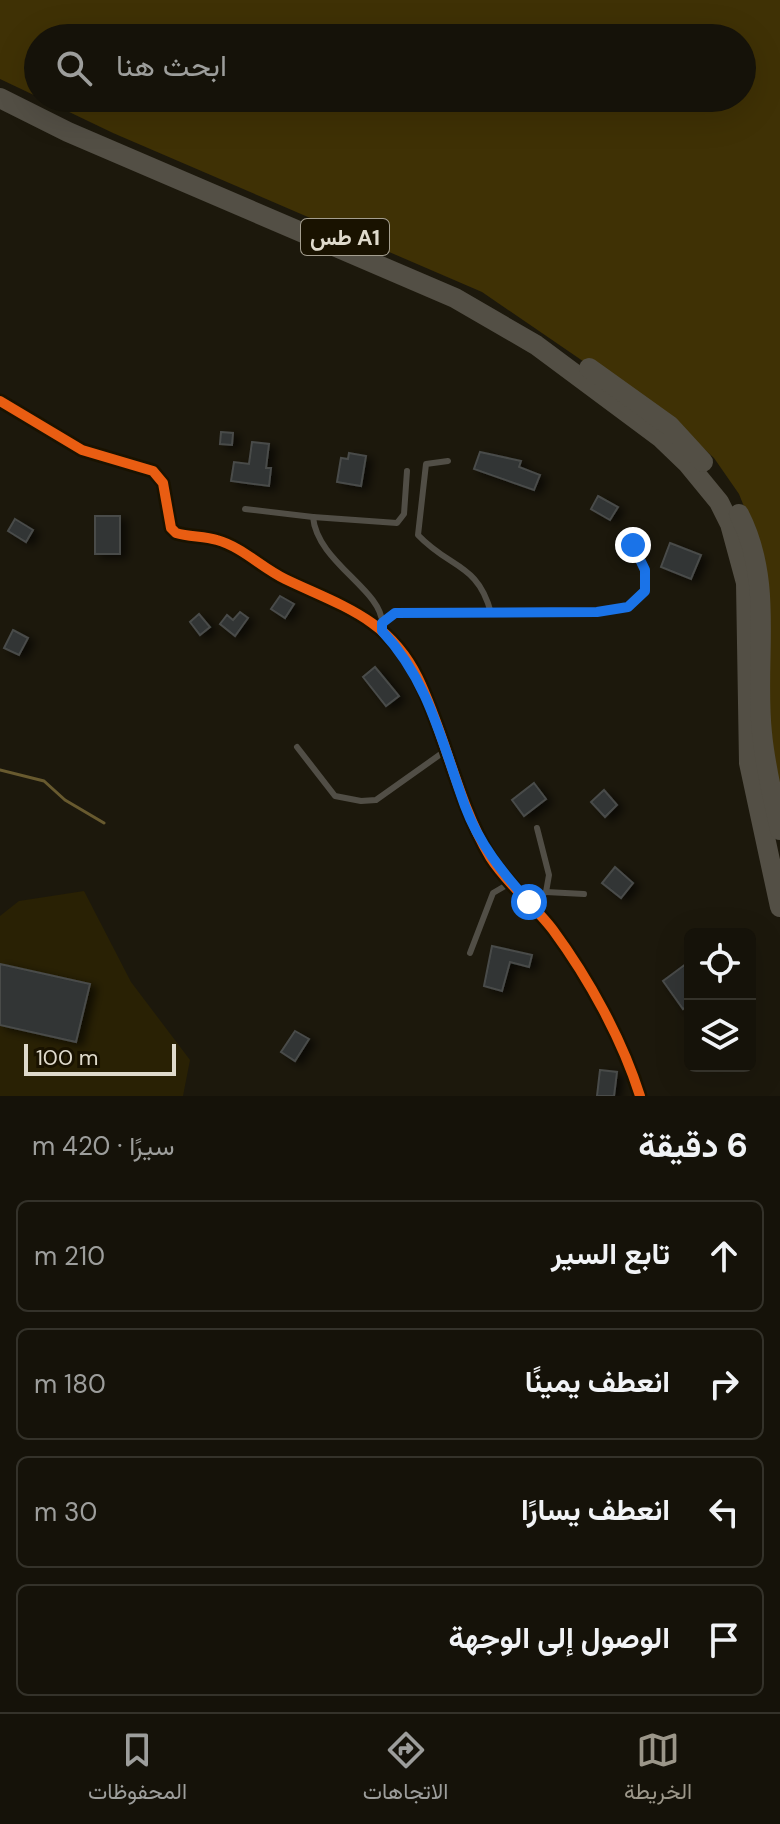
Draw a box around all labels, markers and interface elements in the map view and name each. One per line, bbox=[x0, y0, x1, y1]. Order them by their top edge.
search box bbox=[24, 24, 756, 112]
icon: search bbox=[52, 46, 96, 90]
text: ابحث هنا bbox=[116, 46, 227, 85]
road number: طس A1 bbox=[301, 219, 389, 255]
route end bbox=[615, 527, 651, 563]
route start bbox=[511, 884, 547, 920]
map controls bbox=[684, 928, 756, 1072]
button: locate bbox=[684, 928, 756, 1000]
button: layers bbox=[684, 1000, 756, 1072]
scale bar bbox=[24, 1040, 176, 1076]
text: 100 m bbox=[36, 1043, 98, 1072]
text: 6 دقيقة bbox=[638, 1123, 748, 1168]
text: سيرًا · 420 m bbox=[32, 1129, 175, 1163]
text: تابع السير bbox=[551, 1234, 670, 1273]
icon: ahead bbox=[702, 1234, 746, 1278]
text: 210 m bbox=[34, 1239, 105, 1273]
text: انعطف يمينًا bbox=[525, 1362, 670, 1401]
icon: right bbox=[702, 1362, 746, 1406]
text: 180 m bbox=[34, 1367, 106, 1401]
text: انعطف يسارًا bbox=[521, 1490, 670, 1529]
icon: left bbox=[702, 1490, 746, 1534]
text: 30 m bbox=[34, 1495, 97, 1529]
text: الوصول إلى الوجهة bbox=[449, 1618, 670, 1657]
icon: arrive bbox=[702, 1618, 746, 1662]
tab: المحفوظات bbox=[88, 1728, 187, 1811]
tab: الاتجاهات bbox=[363, 1728, 448, 1811]
tab: الخريطة bbox=[624, 1728, 692, 1811]

